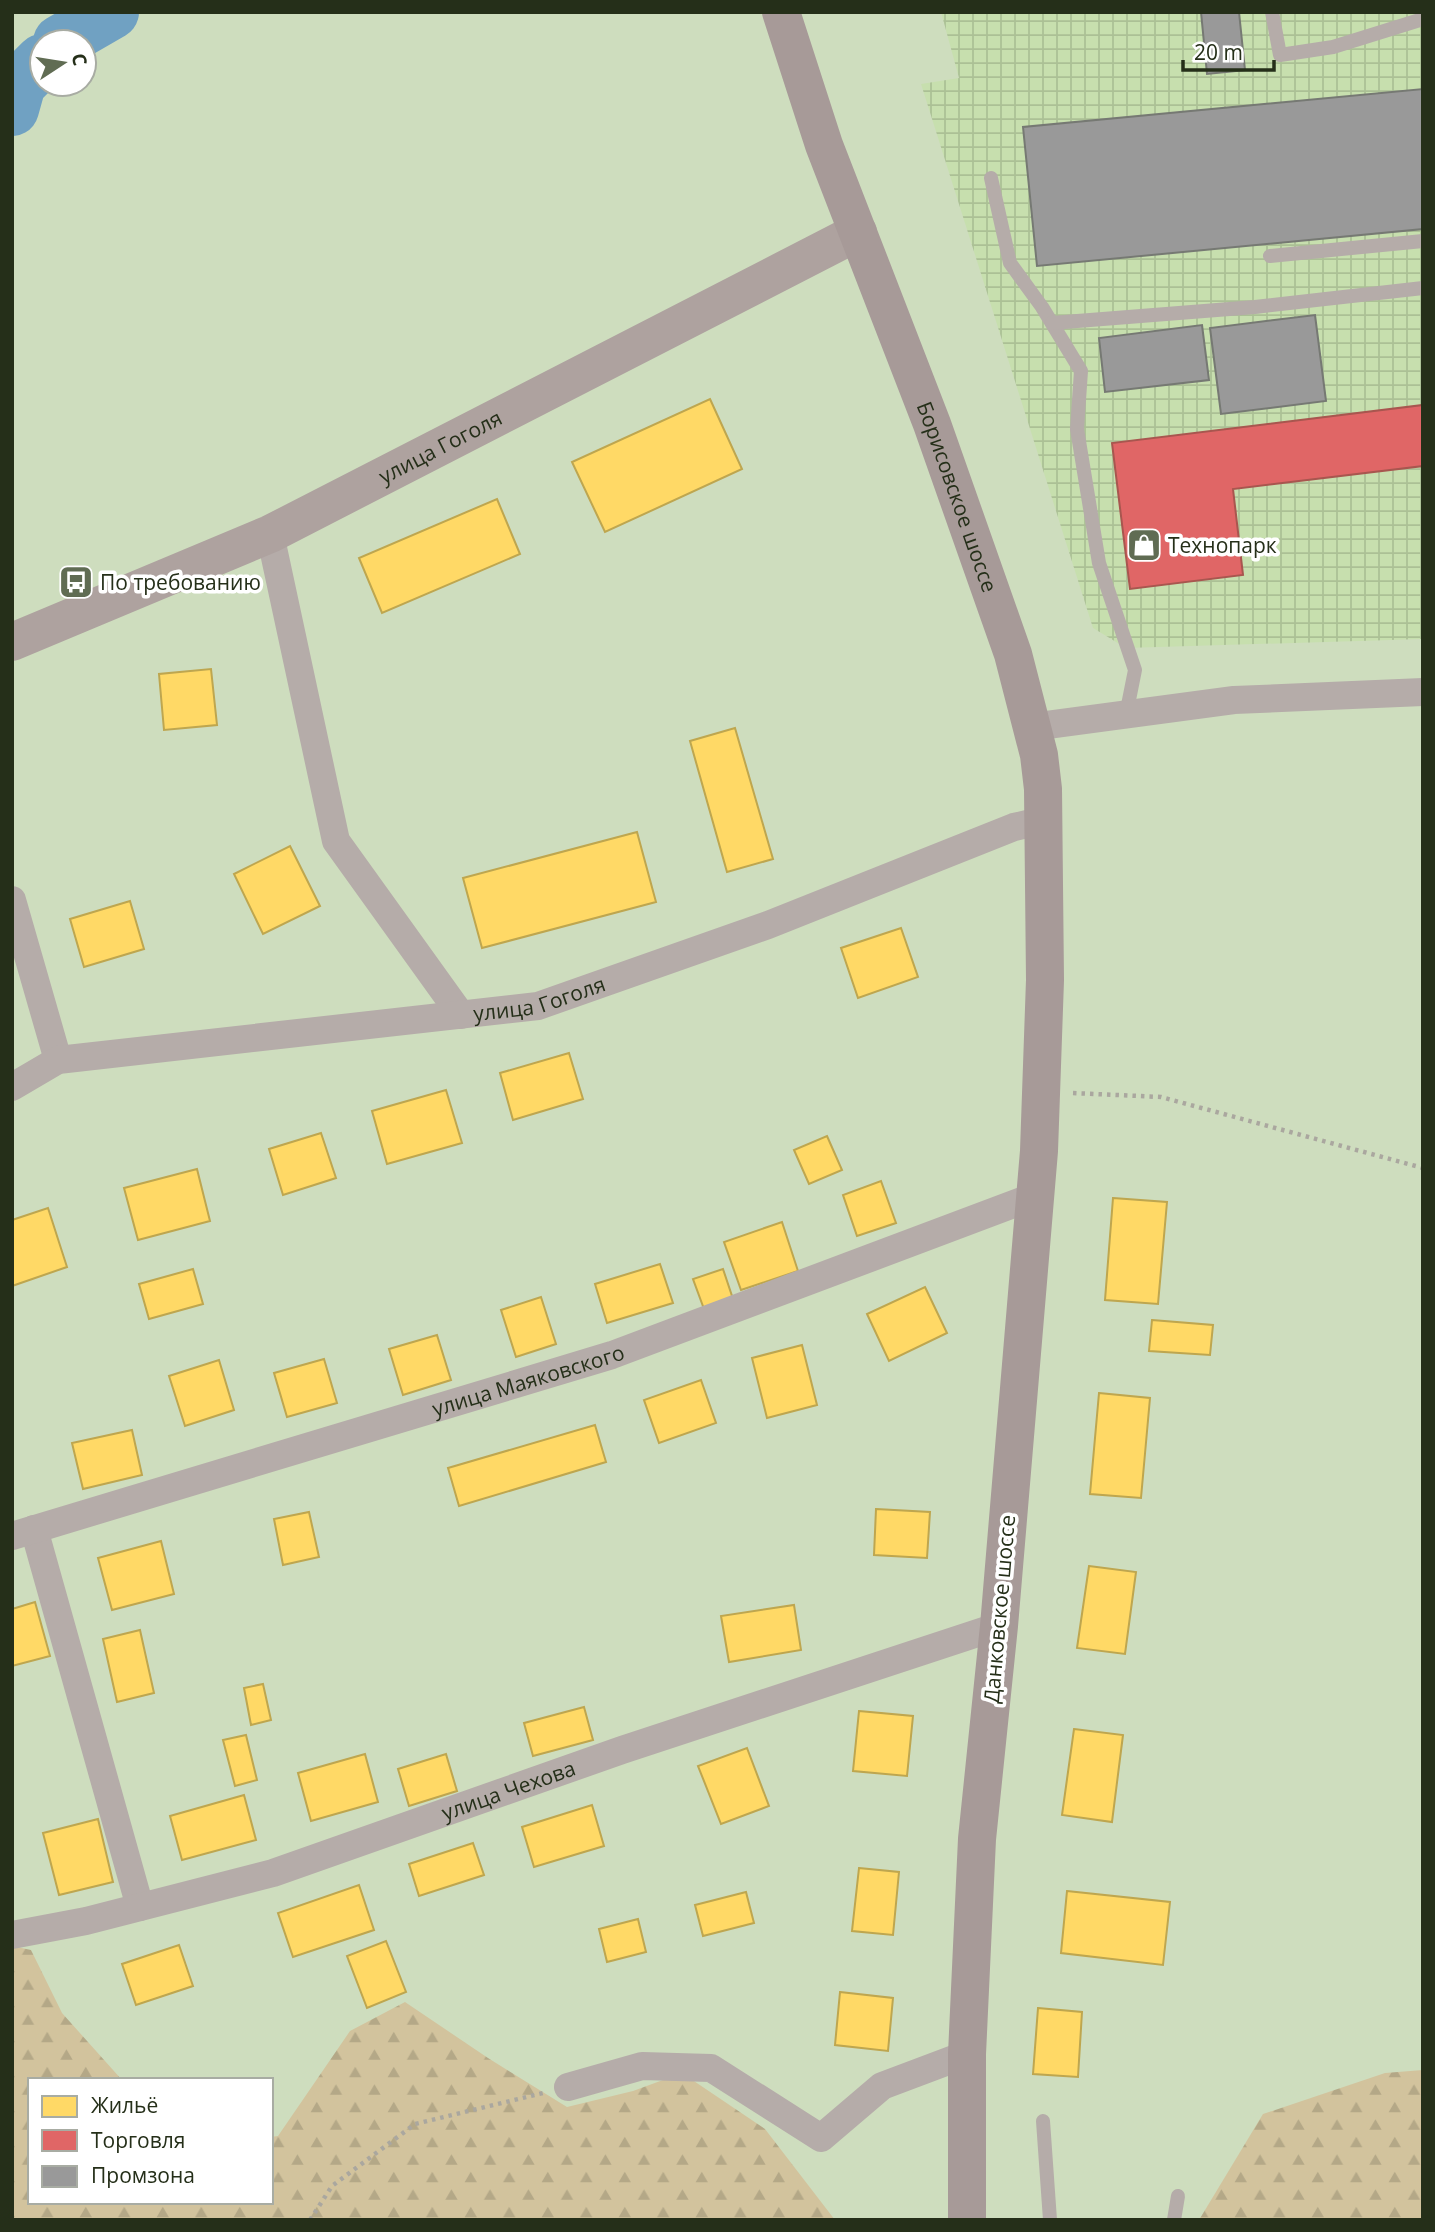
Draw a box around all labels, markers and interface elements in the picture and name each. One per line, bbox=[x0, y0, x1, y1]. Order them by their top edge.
north arrow bbox=[28, 28, 98, 98]
scale bar bbox=[1183, 28, 1274, 72]
text: 20 m bbox=[1194, 38, 1243, 66]
text: С bbox=[66, 51, 94, 68]
street label: Борисовское шоссе bbox=[911, 397, 1004, 596]
street label: улица Гоголя bbox=[374, 403, 507, 490]
shop icon: Технопарк bbox=[1125, 526, 1163, 564]
place label: Технопарк bbox=[1168, 531, 1277, 559]
bus stop icon: По требованию bbox=[57, 563, 95, 601]
place label: По требованию bbox=[100, 568, 261, 596]
street label: улица Гоголя bbox=[472, 969, 609, 1027]
street label: улица Маяковского bbox=[429, 1338, 628, 1423]
street label: Данковское шоссе bbox=[977, 1514, 1021, 1704]
street label: улица Чехова bbox=[438, 1754, 579, 1826]
legend bbox=[28, 2078, 273, 2204]
text: Жильё bbox=[91, 2091, 158, 2119]
text: Торговля bbox=[91, 2126, 185, 2154]
text: Промзона bbox=[91, 2161, 195, 2189]

